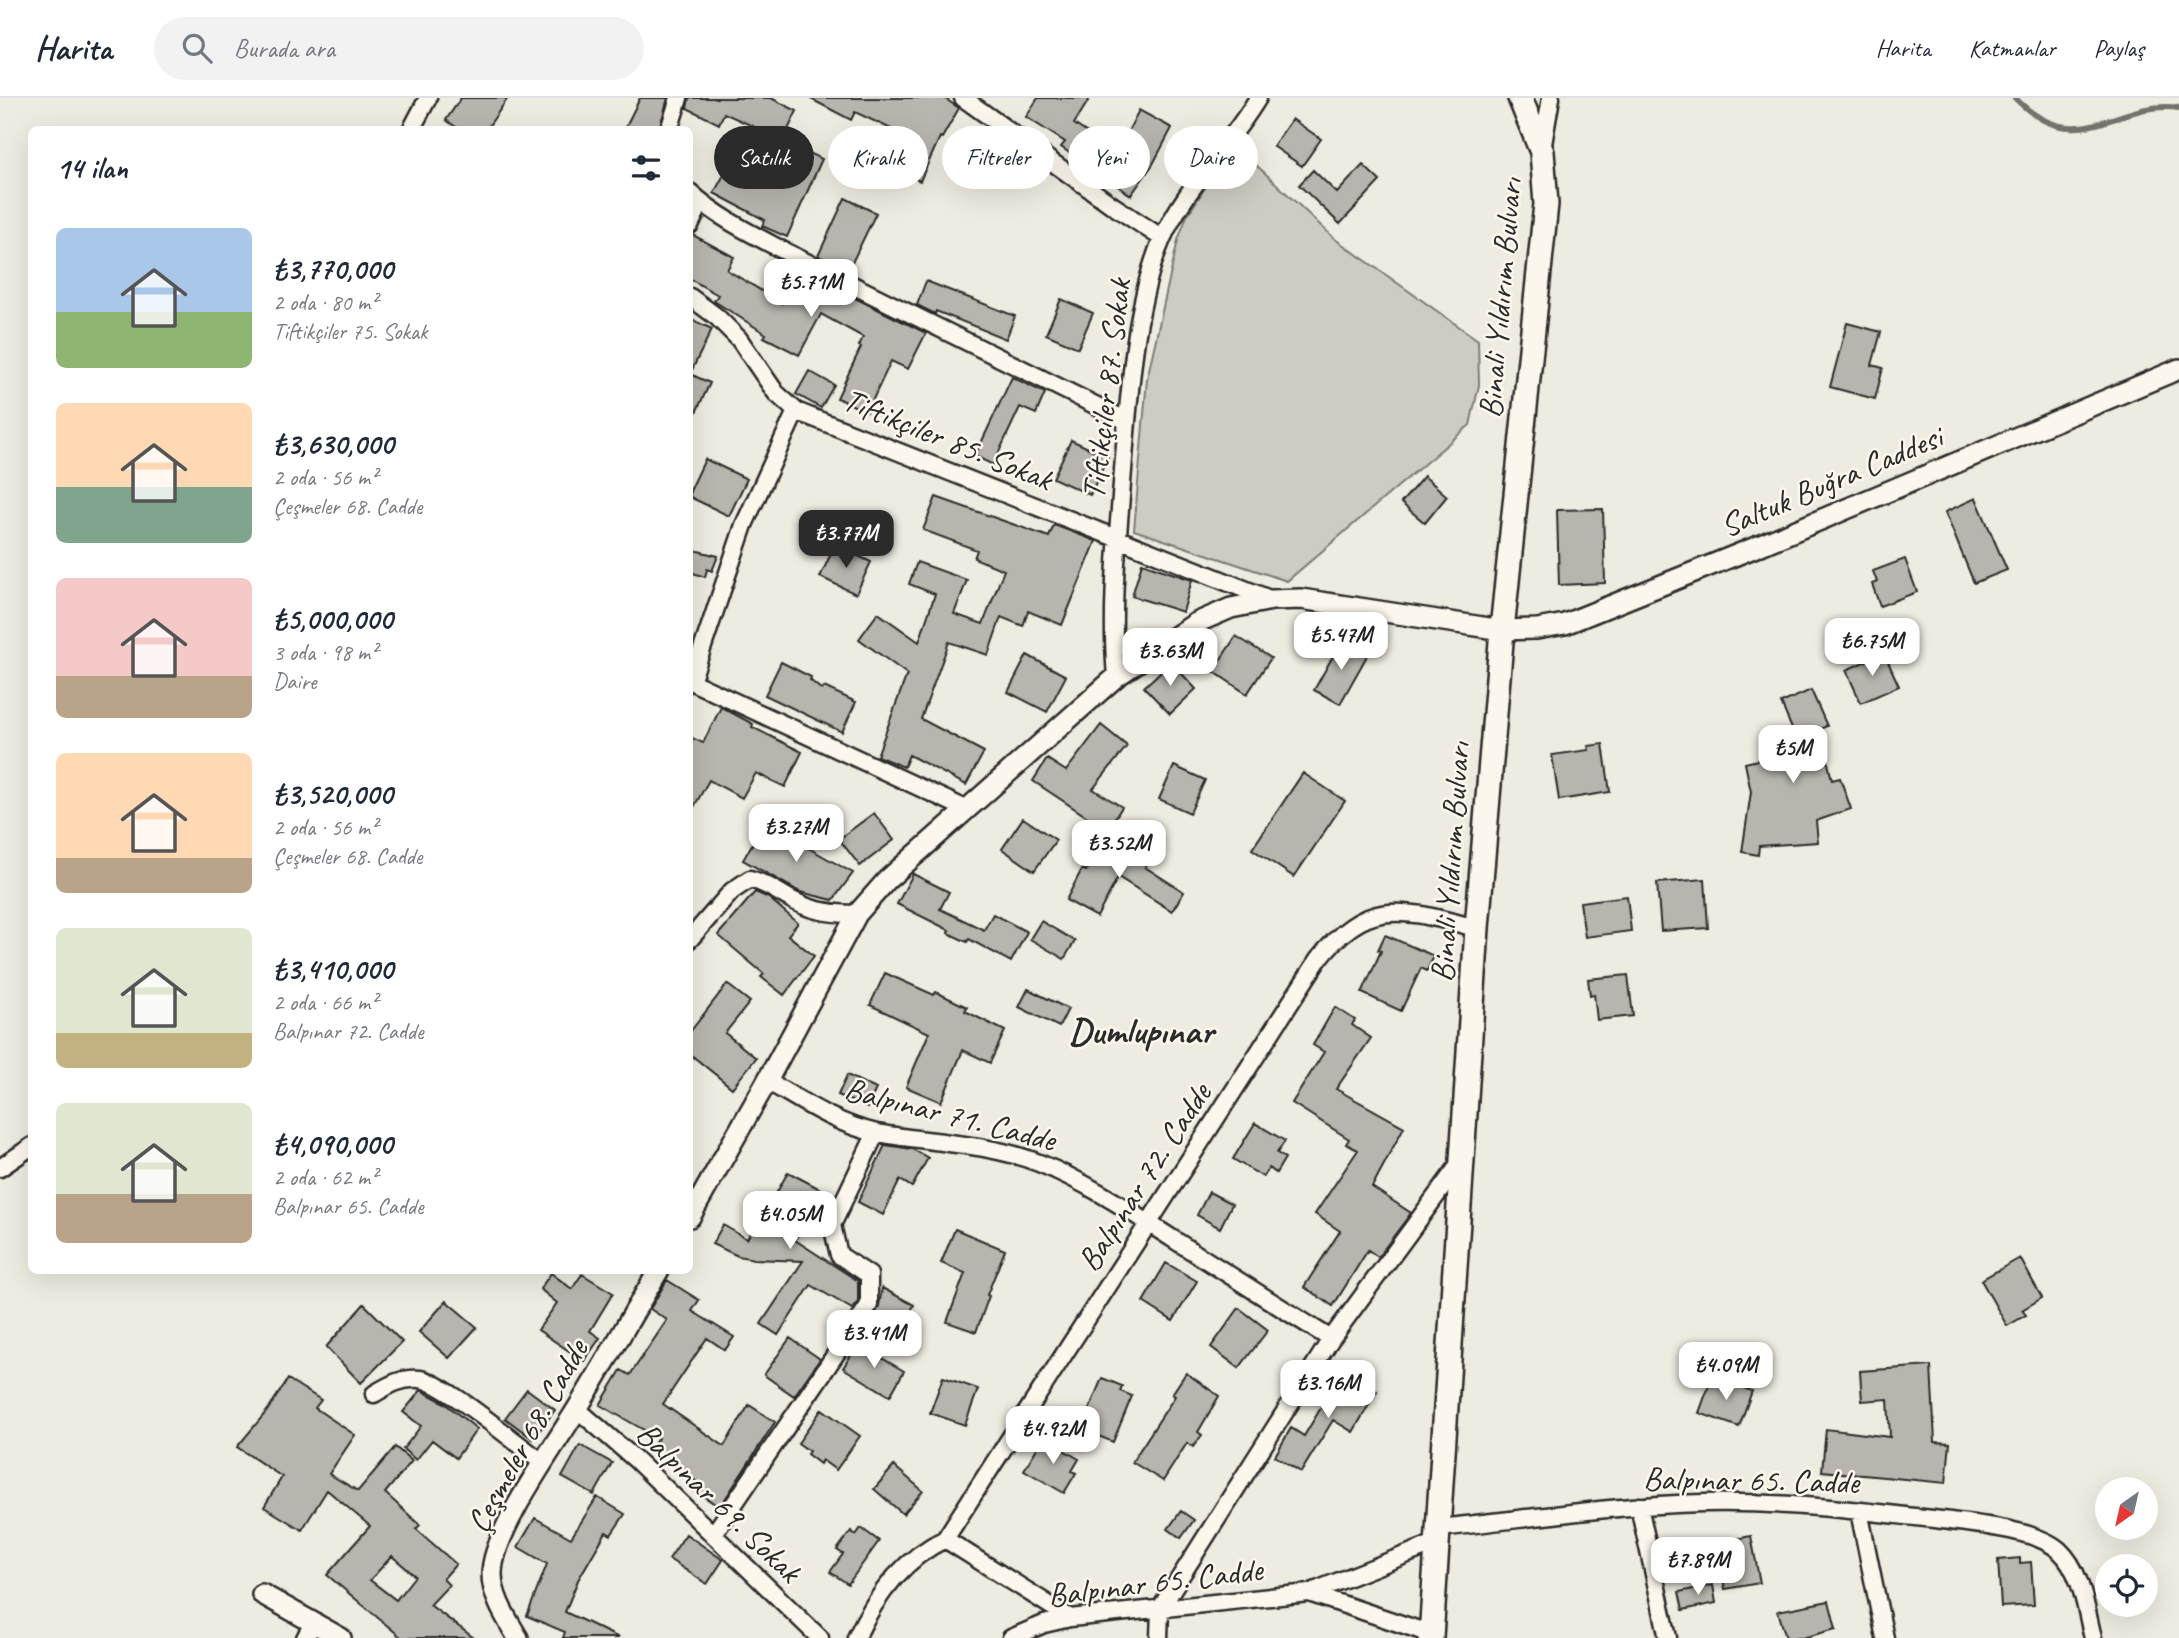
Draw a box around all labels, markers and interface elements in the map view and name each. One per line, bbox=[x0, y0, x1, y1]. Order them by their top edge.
search box bbox=[154, 17, 644, 80]
text: Harita bbox=[35, 27, 112, 69]
icon: search bbox=[178, 29, 216, 67]
text: Burada ara bbox=[234, 32, 335, 65]
text: Harita bbox=[1876, 33, 1931, 63]
text: Katmanlar bbox=[1969, 33, 2056, 63]
text: Paylaş bbox=[2094, 33, 2144, 63]
chip: Satılık bbox=[714, 126, 814, 189]
chip: Kiralık bbox=[828, 126, 928, 189]
chip: Filtreler bbox=[942, 126, 1054, 189]
chip: Yeni bbox=[1068, 126, 1150, 189]
chip: Daire bbox=[1164, 126, 1258, 189]
text: 14 ilan bbox=[56, 149, 128, 187]
icon: filters bbox=[627, 149, 665, 187]
street label: Binali Yıldırım Bulvarı bbox=[1469, 174, 1532, 420]
text: ₺3,770,000 bbox=[273, 250, 393, 288]
icon: home bbox=[112, 256, 196, 340]
pin: ₺5.71M bbox=[754, 260, 868, 319]
text: ₺5.71M bbox=[780, 267, 842, 296]
street label: Tiftikçiler 87. Sokak bbox=[1072, 275, 1141, 502]
text: 2 oda · 80 m² bbox=[273, 288, 377, 317]
text: Tiftikçiler 75. Sokak bbox=[273, 317, 428, 346]
street label: Tiftikçiler 85. Sokak bbox=[837, 378, 1060, 501]
street label: Saltuk Buğra Caddesi bbox=[1714, 414, 1952, 547]
text: ₺3,630,000 bbox=[273, 425, 394, 463]
icon: home bbox=[112, 431, 196, 515]
text: 2 oda · 56 m² bbox=[273, 463, 377, 492]
text: Çeşmeler 68. Cadde bbox=[273, 492, 422, 521]
pin: ₺3.77M bbox=[789, 510, 903, 570]
text: ₺3.77M bbox=[815, 518, 877, 547]
text: ₺5,000,000 bbox=[273, 600, 392, 638]
icon: home bbox=[112, 606, 196, 690]
pin: ₺5.47M bbox=[1284, 612, 1398, 672]
pin: ₺6.75M bbox=[1815, 618, 1929, 678]
text: ₺5.47M bbox=[1310, 620, 1372, 649]
text: ₺6.75M bbox=[1841, 626, 1903, 655]
pin: ₺3.63M bbox=[1113, 628, 1227, 688]
text: ₺3.63M bbox=[1138, 636, 1202, 665]
text: 3 oda · 98 m² bbox=[273, 638, 377, 667]
text: Daire bbox=[273, 667, 316, 696]
pin: ₺5M bbox=[1759, 726, 1827, 785]
text: ₺5M bbox=[1774, 733, 1812, 762]
street label: Binali Yıldırım Bulvarı bbox=[1421, 739, 1479, 984]
text: ₺3,520,000 bbox=[273, 775, 392, 813]
icon: home bbox=[112, 781, 196, 865]
pin: ₺3.27M bbox=[739, 804, 853, 864]
text: ₺3.27M bbox=[765, 812, 827, 841]
text: 2 oda · 56 m² bbox=[273, 813, 377, 842]
pin: ₺3.52M bbox=[1062, 820, 1176, 880]
text: ₺3.52M bbox=[1088, 828, 1150, 857]
text: Çeşmeler 68. Cadde bbox=[273, 842, 422, 871]
text: ₺3,410,000 bbox=[273, 950, 393, 988]
icon: home bbox=[112, 956, 196, 1040]
text: 2 oda · 66 m² bbox=[273, 988, 377, 1017]
district label: Dumlupınar bbox=[1069, 1007, 1217, 1054]
text: Balpınar 72. Cadde bbox=[273, 1017, 423, 1046]
street label: Balpınar 71. Cadde bbox=[840, 1068, 1062, 1161]
street label: Balpınar 72. Cadde bbox=[1068, 1073, 1222, 1279]
text: ₺4,090,000 bbox=[273, 1125, 393, 1163]
icon: home bbox=[112, 1131, 196, 1215]
text: 2 oda · 62 m² bbox=[273, 1163, 377, 1192]
text: Balpınar 65. Cadde bbox=[273, 1192, 423, 1221]
pin: ₺4.05M bbox=[733, 1192, 847, 1251]
text: ₺4.05M bbox=[759, 1199, 821, 1228]
pin: ₺3.41M bbox=[817, 1310, 931, 1370]
text: ₺3.41M bbox=[843, 1318, 905, 1347]
street label: Çeşmeler 68. Cadde bbox=[457, 1330, 598, 1540]
pin: ₺4.09M bbox=[1669, 1342, 1783, 1402]
text: ₺4.09M bbox=[1695, 1350, 1757, 1379]
pin: ₺3.16M bbox=[1271, 1360, 1385, 1420]
text: ₺3.16M bbox=[1296, 1368, 1360, 1397]
pin: ₺4.92M bbox=[996, 1406, 1110, 1466]
street label: Balpınar 69. Sokak bbox=[627, 1413, 812, 1593]
text: ₺4.92M bbox=[1022, 1414, 1084, 1443]
street label: Balpınar 65. Cadde bbox=[1643, 1457, 1862, 1503]
north arrow bbox=[2095, 1477, 2158, 1540]
map controls bbox=[2095, 1477, 2158, 1617]
pin: ₺7.89M bbox=[1641, 1538, 1755, 1597]
text: ₺7.89M bbox=[1667, 1545, 1729, 1574]
street label: Balpınar 65. Cadde bbox=[1045, 1548, 1267, 1616]
button: locate bbox=[2095, 1554, 2158, 1617]

